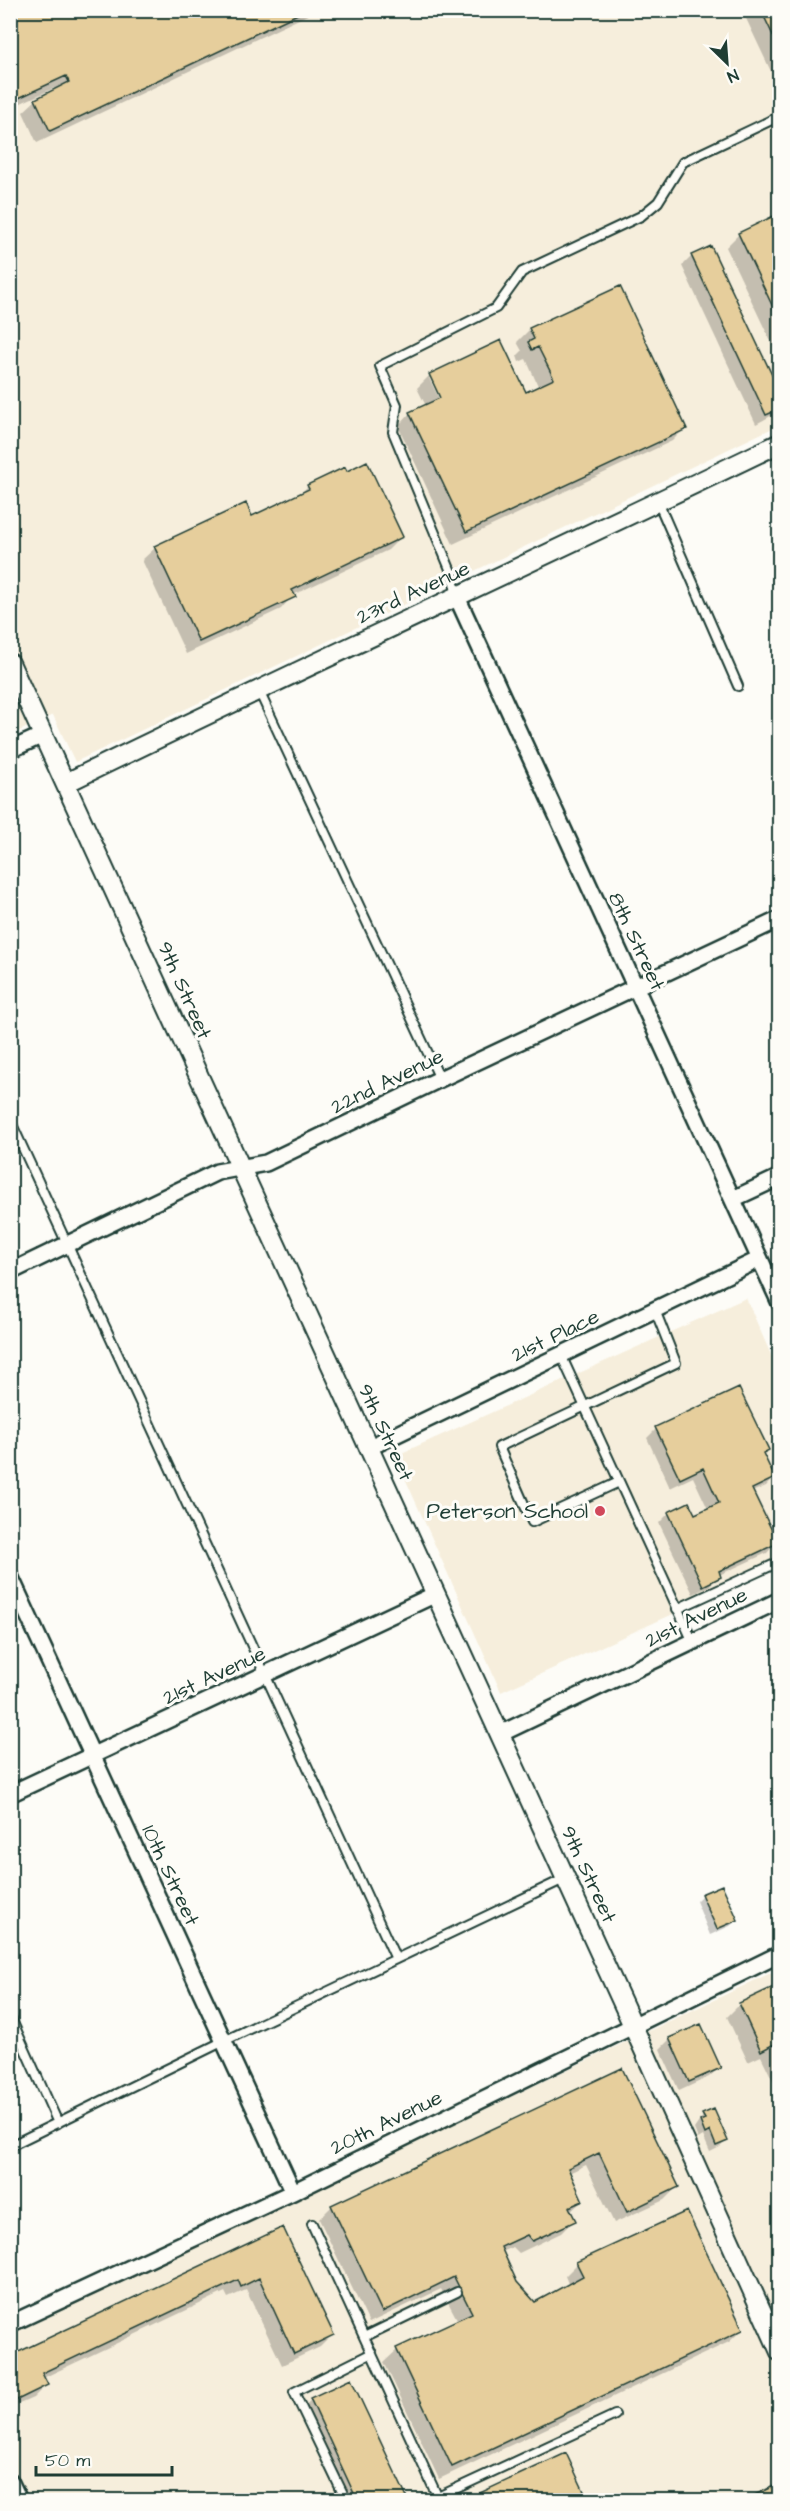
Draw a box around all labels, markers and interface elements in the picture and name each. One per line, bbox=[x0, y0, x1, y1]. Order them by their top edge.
north arrow bbox=[697, 33, 757, 93]
text: N bbox=[724, 64, 742, 88]
street label: 23rd Avenue bbox=[352, 554, 474, 631]
street label: 8th Street bbox=[601, 887, 672, 996]
street label: 9th Street bbox=[150, 937, 219, 1044]
street label: 22nd Avenue bbox=[326, 1042, 448, 1121]
street label: 21st Place bbox=[507, 1302, 604, 1369]
street label: 9th Street bbox=[350, 1379, 421, 1486]
place label: Peterson School bbox=[426, 1497, 588, 1526]
marker: Peterson School bbox=[593, 1504, 607, 1518]
street label: 21st Avenue bbox=[640, 1580, 752, 1655]
street label: 21st Avenue bbox=[158, 1639, 270, 1712]
street label: 10th Street bbox=[135, 1820, 207, 1931]
street label: 9th Street bbox=[553, 1821, 624, 1928]
street label: 20th Avenue bbox=[326, 2083, 447, 2162]
scale bar bbox=[36, 2439, 172, 2477]
text: 50 m bbox=[45, 2448, 90, 2473]

